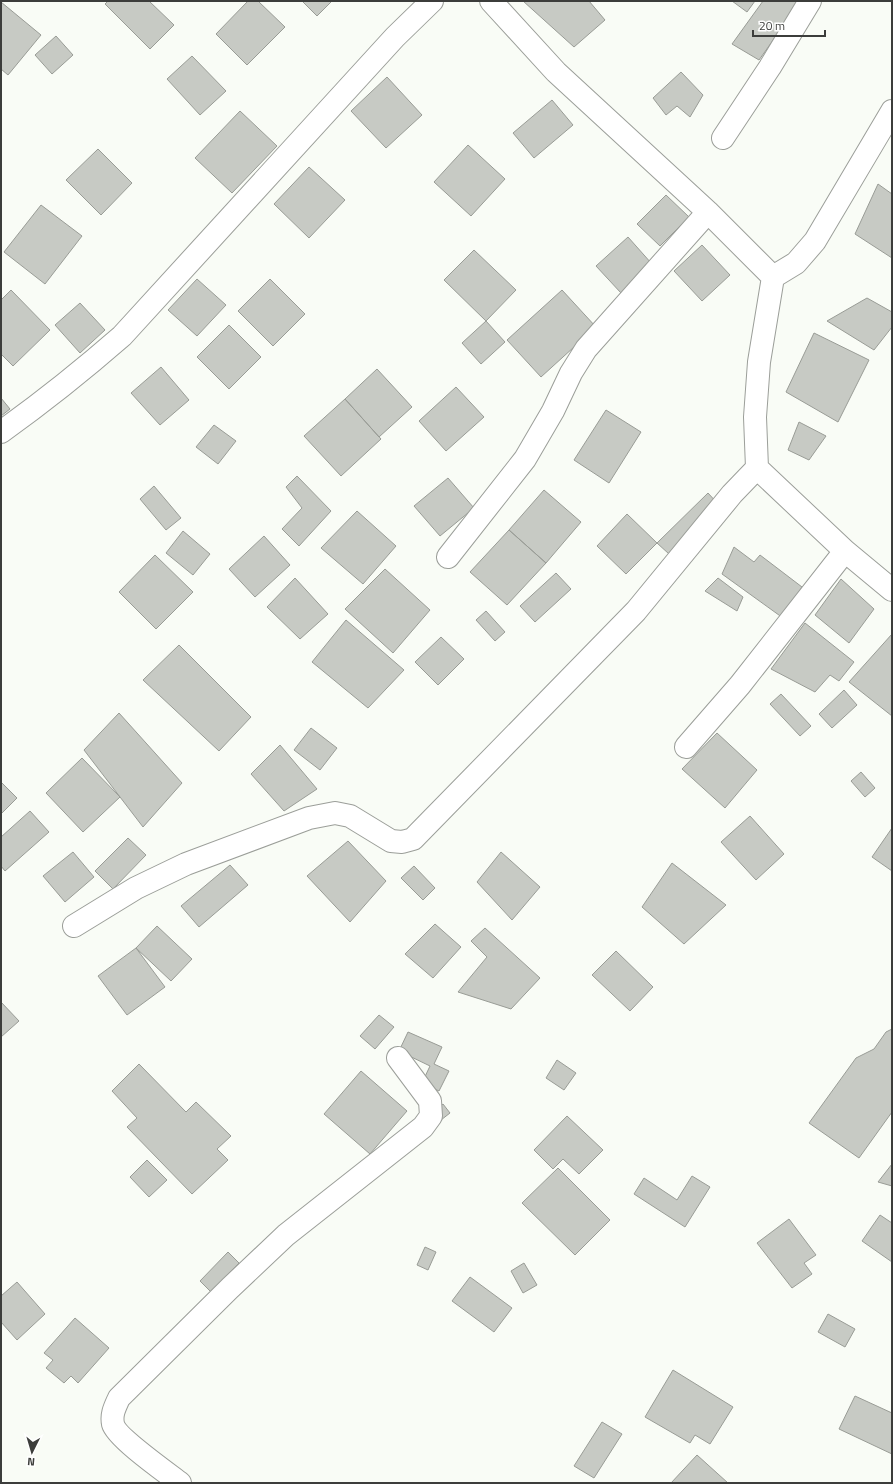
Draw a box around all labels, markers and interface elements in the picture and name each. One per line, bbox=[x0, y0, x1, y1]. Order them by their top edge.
scale bar bbox=[753, 12, 825, 38]
text: 20 m bbox=[759, 16, 785, 35]
north arrow bbox=[12, 1432, 52, 1472]
text: N bbox=[27, 1454, 36, 1470]

